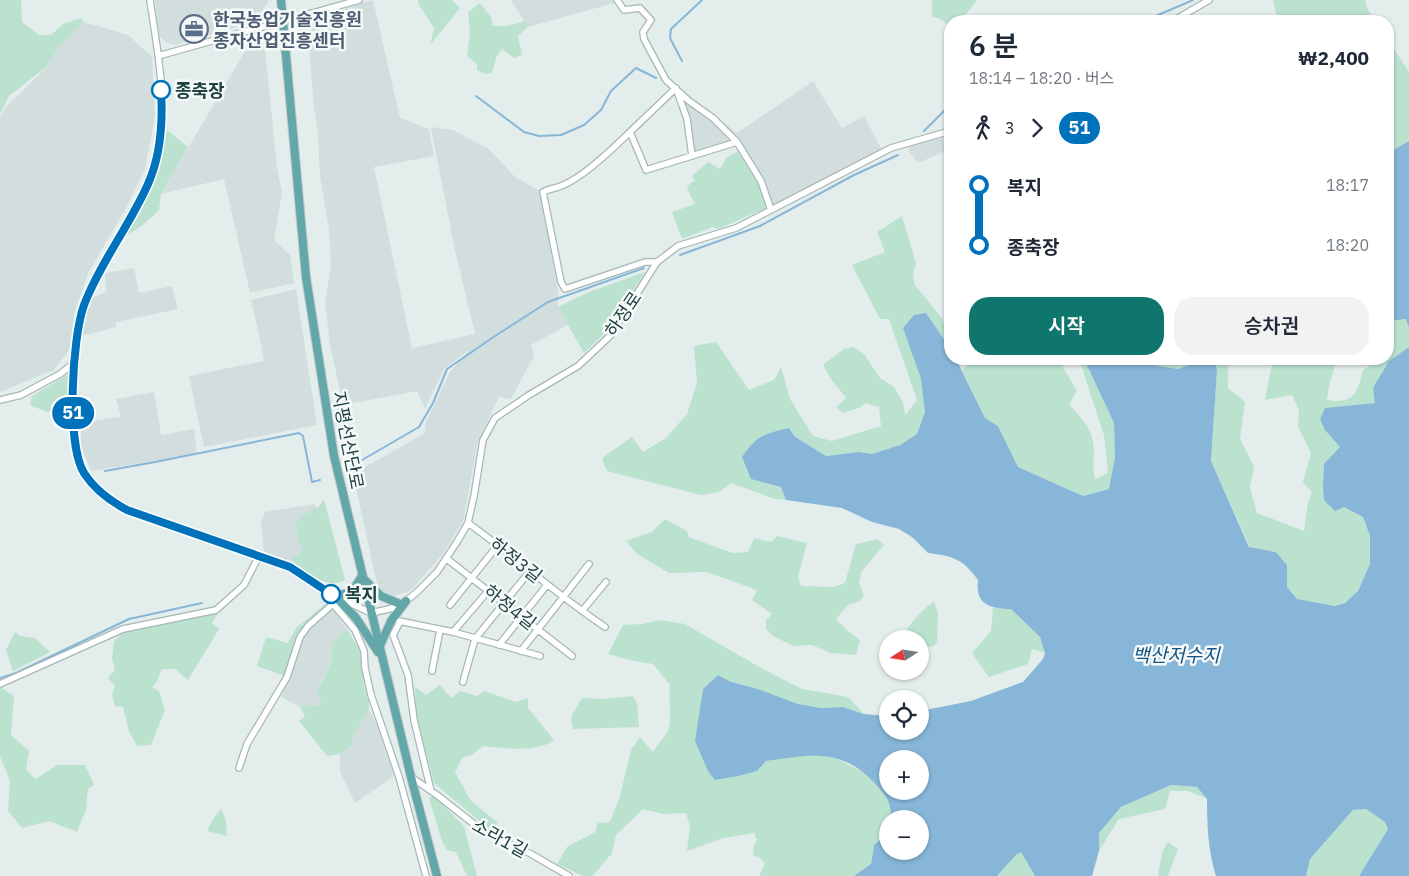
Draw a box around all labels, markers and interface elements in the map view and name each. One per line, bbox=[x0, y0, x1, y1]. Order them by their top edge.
place label: 한국농업기술진흥원 종자산업진흥센터 bbox=[213, 8, 362, 52]
office icon: 한국농업기술진흥원 종자산업진흥센터 bbox=[179, 14, 209, 44]
text: 6 분 bbox=[969, 27, 1018, 64]
text: ₩2,400 bbox=[1298, 46, 1369, 70]
text: 18:14 – 18:20 · 버스 bbox=[969, 68, 1114, 88]
place label: 종축장 bbox=[175, 79, 225, 102]
marker: 종축장 bbox=[151, 80, 171, 100]
icon: walk bbox=[969, 114, 997, 142]
icon: forward bbox=[1023, 114, 1051, 142]
text: 51 bbox=[1069, 116, 1090, 139]
text: 3 bbox=[1005, 118, 1015, 138]
text: 복지 bbox=[1007, 175, 1042, 199]
text: 18:17 bbox=[1326, 175, 1369, 195]
text: 종축장 bbox=[1007, 235, 1059, 259]
text: 18:20 bbox=[1326, 235, 1369, 255]
street label: 하정로 bbox=[600, 287, 646, 341]
button: 시작 bbox=[969, 297, 1164, 355]
button: 승차권 bbox=[1174, 297, 1369, 355]
street label: 지평선산단로 bbox=[327, 389, 369, 491]
line badge: 51 bbox=[50, 397, 96, 429]
text: 51 bbox=[62, 401, 84, 424]
street label: 하정3길 bbox=[485, 532, 547, 588]
street label: 하정4길 bbox=[479, 579, 541, 635]
place label: 복지 bbox=[345, 583, 378, 606]
marker: 복지 bbox=[321, 584, 341, 604]
north arrow bbox=[879, 630, 929, 680]
map controls bbox=[879, 630, 929, 860]
water label: 백산저수지 bbox=[1132, 643, 1221, 667]
button: locate bbox=[879, 690, 929, 740]
button: + bbox=[879, 750, 929, 800]
button: − bbox=[879, 810, 929, 860]
street label: 소라1길 bbox=[468, 813, 532, 863]

